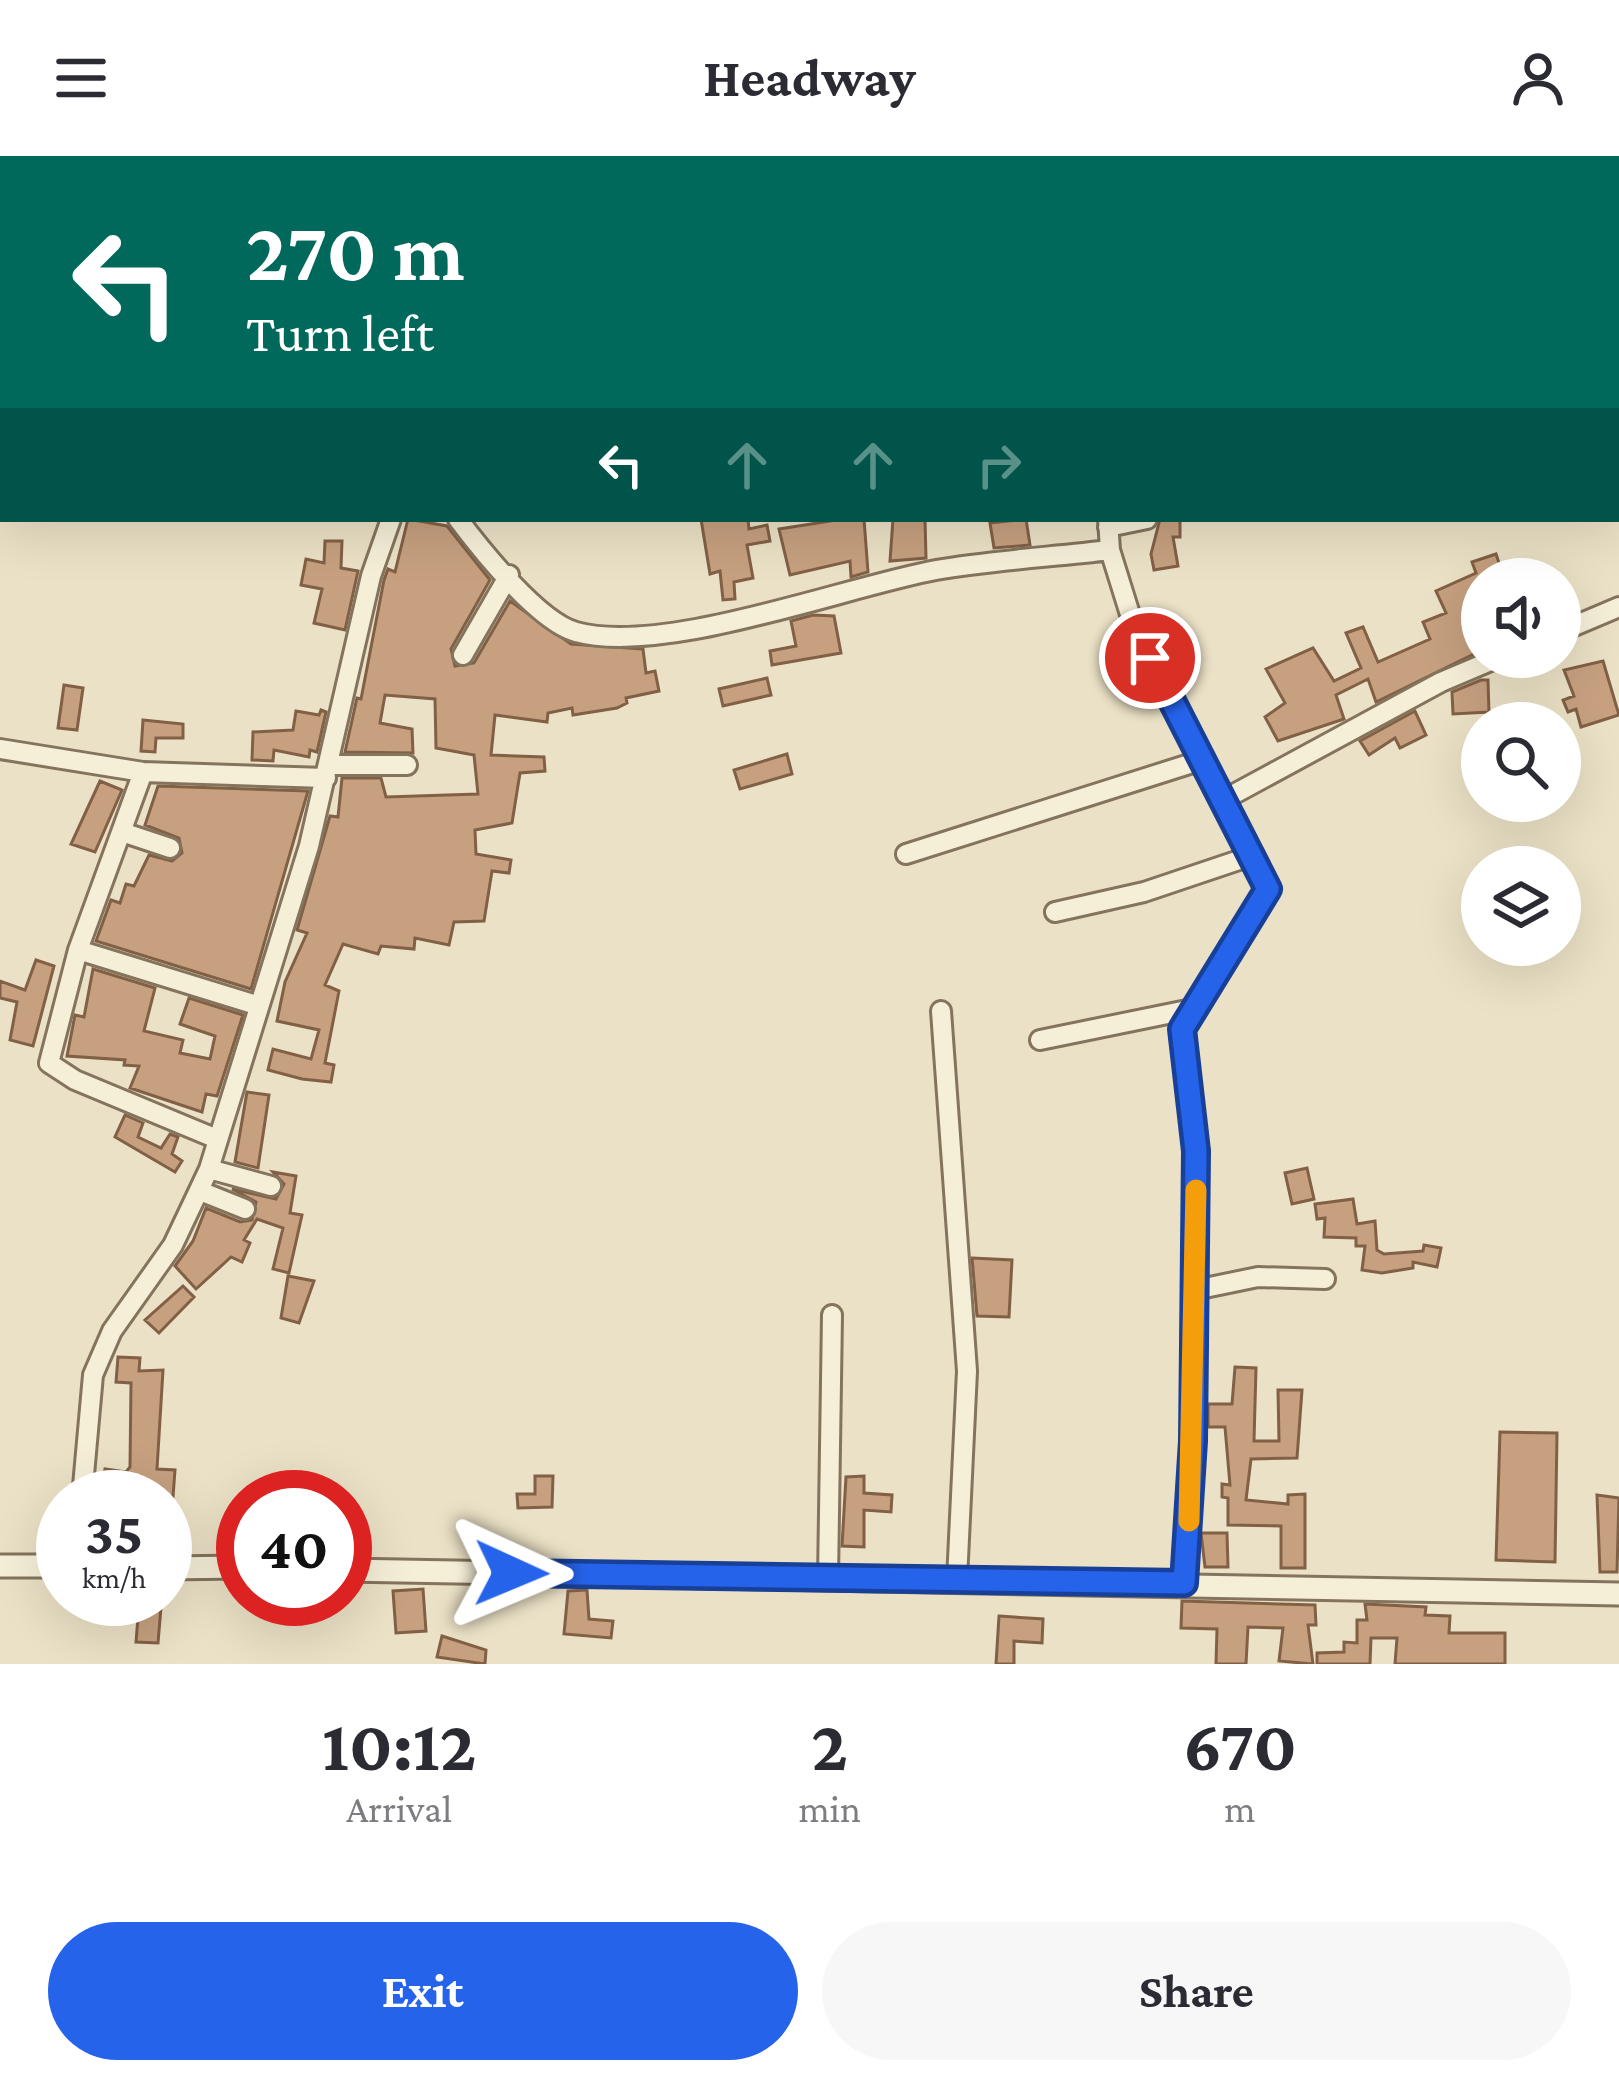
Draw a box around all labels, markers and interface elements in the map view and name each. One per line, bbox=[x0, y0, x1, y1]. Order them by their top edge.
icon: menu bbox=[48, 45, 114, 111]
icon: person bbox=[1505, 45, 1571, 111]
text: Headway bbox=[703, 48, 916, 108]
icon: left bbox=[48, 204, 204, 360]
text: 270 m bbox=[246, 205, 465, 298]
text: Turn left bbox=[246, 303, 434, 363]
icon: left bbox=[588, 432, 654, 498]
icon: ahead bbox=[714, 432, 780, 498]
icon: ahead bbox=[840, 432, 906, 498]
icon: right bbox=[966, 432, 1032, 498]
map controls bbox=[1461, 558, 1581, 966]
button: sound bbox=[1461, 558, 1581, 678]
pin bbox=[1099, 607, 1201, 709]
icon: arrive bbox=[1117, 625, 1183, 691]
button: search bbox=[1461, 702, 1581, 822]
button: layers bbox=[1461, 846, 1581, 966]
speed limit sign: 40 bbox=[216, 1470, 372, 1626]
text: 35 bbox=[85, 1499, 143, 1566]
position arrow bbox=[448, 1510, 574, 1636]
text: km/h bbox=[82, 1561, 146, 1594]
text: 10:12 bbox=[322, 1705, 476, 1785]
text: 2 bbox=[811, 1705, 848, 1785]
text: 670 bbox=[1183, 1705, 1297, 1785]
text: Arrival bbox=[346, 1787, 452, 1830]
text: min bbox=[798, 1787, 861, 1830]
text: m bbox=[1224, 1787, 1256, 1830]
button: Exit bbox=[48, 1922, 798, 2060]
button: Share bbox=[822, 1922, 1571, 2060]

